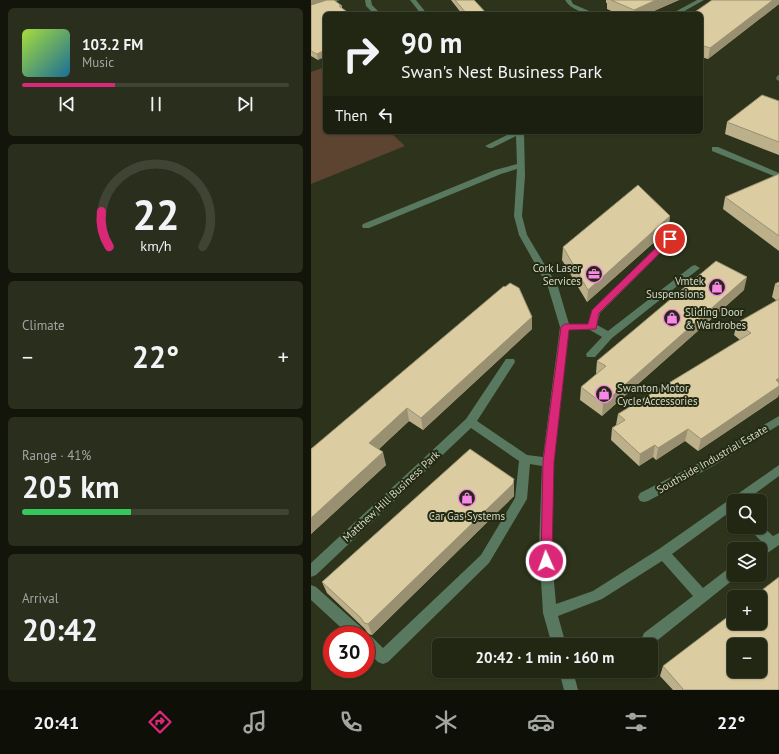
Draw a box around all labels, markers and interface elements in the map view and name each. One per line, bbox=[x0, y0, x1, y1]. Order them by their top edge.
text: 90 m bbox=[401, 24, 462, 61]
icon: right bbox=[335, 28, 387, 80]
text: 103.2 FM bbox=[82, 35, 143, 54]
text: Music bbox=[82, 54, 114, 71]
text: Swan's Nest Business Park bbox=[401, 60, 602, 83]
icon: previous bbox=[56, 93, 78, 115]
icon: pause bbox=[145, 93, 167, 115]
icon: next bbox=[234, 93, 256, 115]
icon: left bbox=[375, 104, 397, 126]
text: Then bbox=[335, 106, 367, 125]
text: 22 bbox=[132, 187, 179, 240]
pin bbox=[653, 222, 687, 256]
icon: arrive bbox=[659, 228, 681, 250]
text: km/h bbox=[140, 235, 171, 254]
place label: Cork Laser Services bbox=[533, 261, 581, 288]
office icon: Cork Laser Services bbox=[584, 264, 604, 284]
place label: Vmtek Suspensions bbox=[646, 274, 705, 301]
shop icon: Vmtek Suspensions bbox=[707, 277, 727, 297]
place label: Sliding Door & Wardrobes bbox=[685, 305, 747, 332]
shop icon: Sliding Door & Wardrobes bbox=[662, 308, 682, 328]
text: Climate bbox=[22, 317, 65, 334]
text: 22° bbox=[132, 337, 179, 376]
text: − bbox=[22, 343, 33, 371]
text: + bbox=[278, 343, 289, 371]
place label: Swanton Motor Cycle Accessories bbox=[617, 381, 698, 408]
shop icon: Swanton Motor Cycle Accessories bbox=[594, 384, 614, 404]
street label: Southside Industrial Estate bbox=[654, 421, 770, 497]
text: Range · 41% bbox=[22, 447, 91, 464]
street label: Matthew Hill Business Park bbox=[340, 447, 443, 545]
text: 205 km bbox=[22, 467, 120, 506]
shop icon: Car Gas Systems bbox=[457, 488, 477, 508]
map controls bbox=[727, 494, 767, 678]
button: search bbox=[727, 494, 767, 534]
place label: Car Gas Systems bbox=[429, 509, 506, 523]
position arrow bbox=[525, 540, 567, 582]
button: layers bbox=[727, 542, 767, 582]
text: Arrival bbox=[22, 590, 58, 607]
button: + bbox=[727, 590, 767, 630]
text: 20:42 bbox=[22, 610, 98, 649]
speed limit sign: 30 bbox=[323, 626, 375, 678]
button: − bbox=[727, 638, 767, 678]
text: 20:42 · 1 min · 160 m bbox=[476, 648, 614, 667]
icon: directions bbox=[146, 708, 174, 736]
icon: music bbox=[241, 708, 269, 736]
icon: phone bbox=[337, 708, 365, 736]
icon: climate bbox=[432, 708, 460, 736]
icon: car bbox=[527, 708, 555, 736]
icon: filters bbox=[622, 708, 650, 736]
text: 20:41 bbox=[34, 711, 79, 734]
text: 22° bbox=[717, 711, 745, 734]

